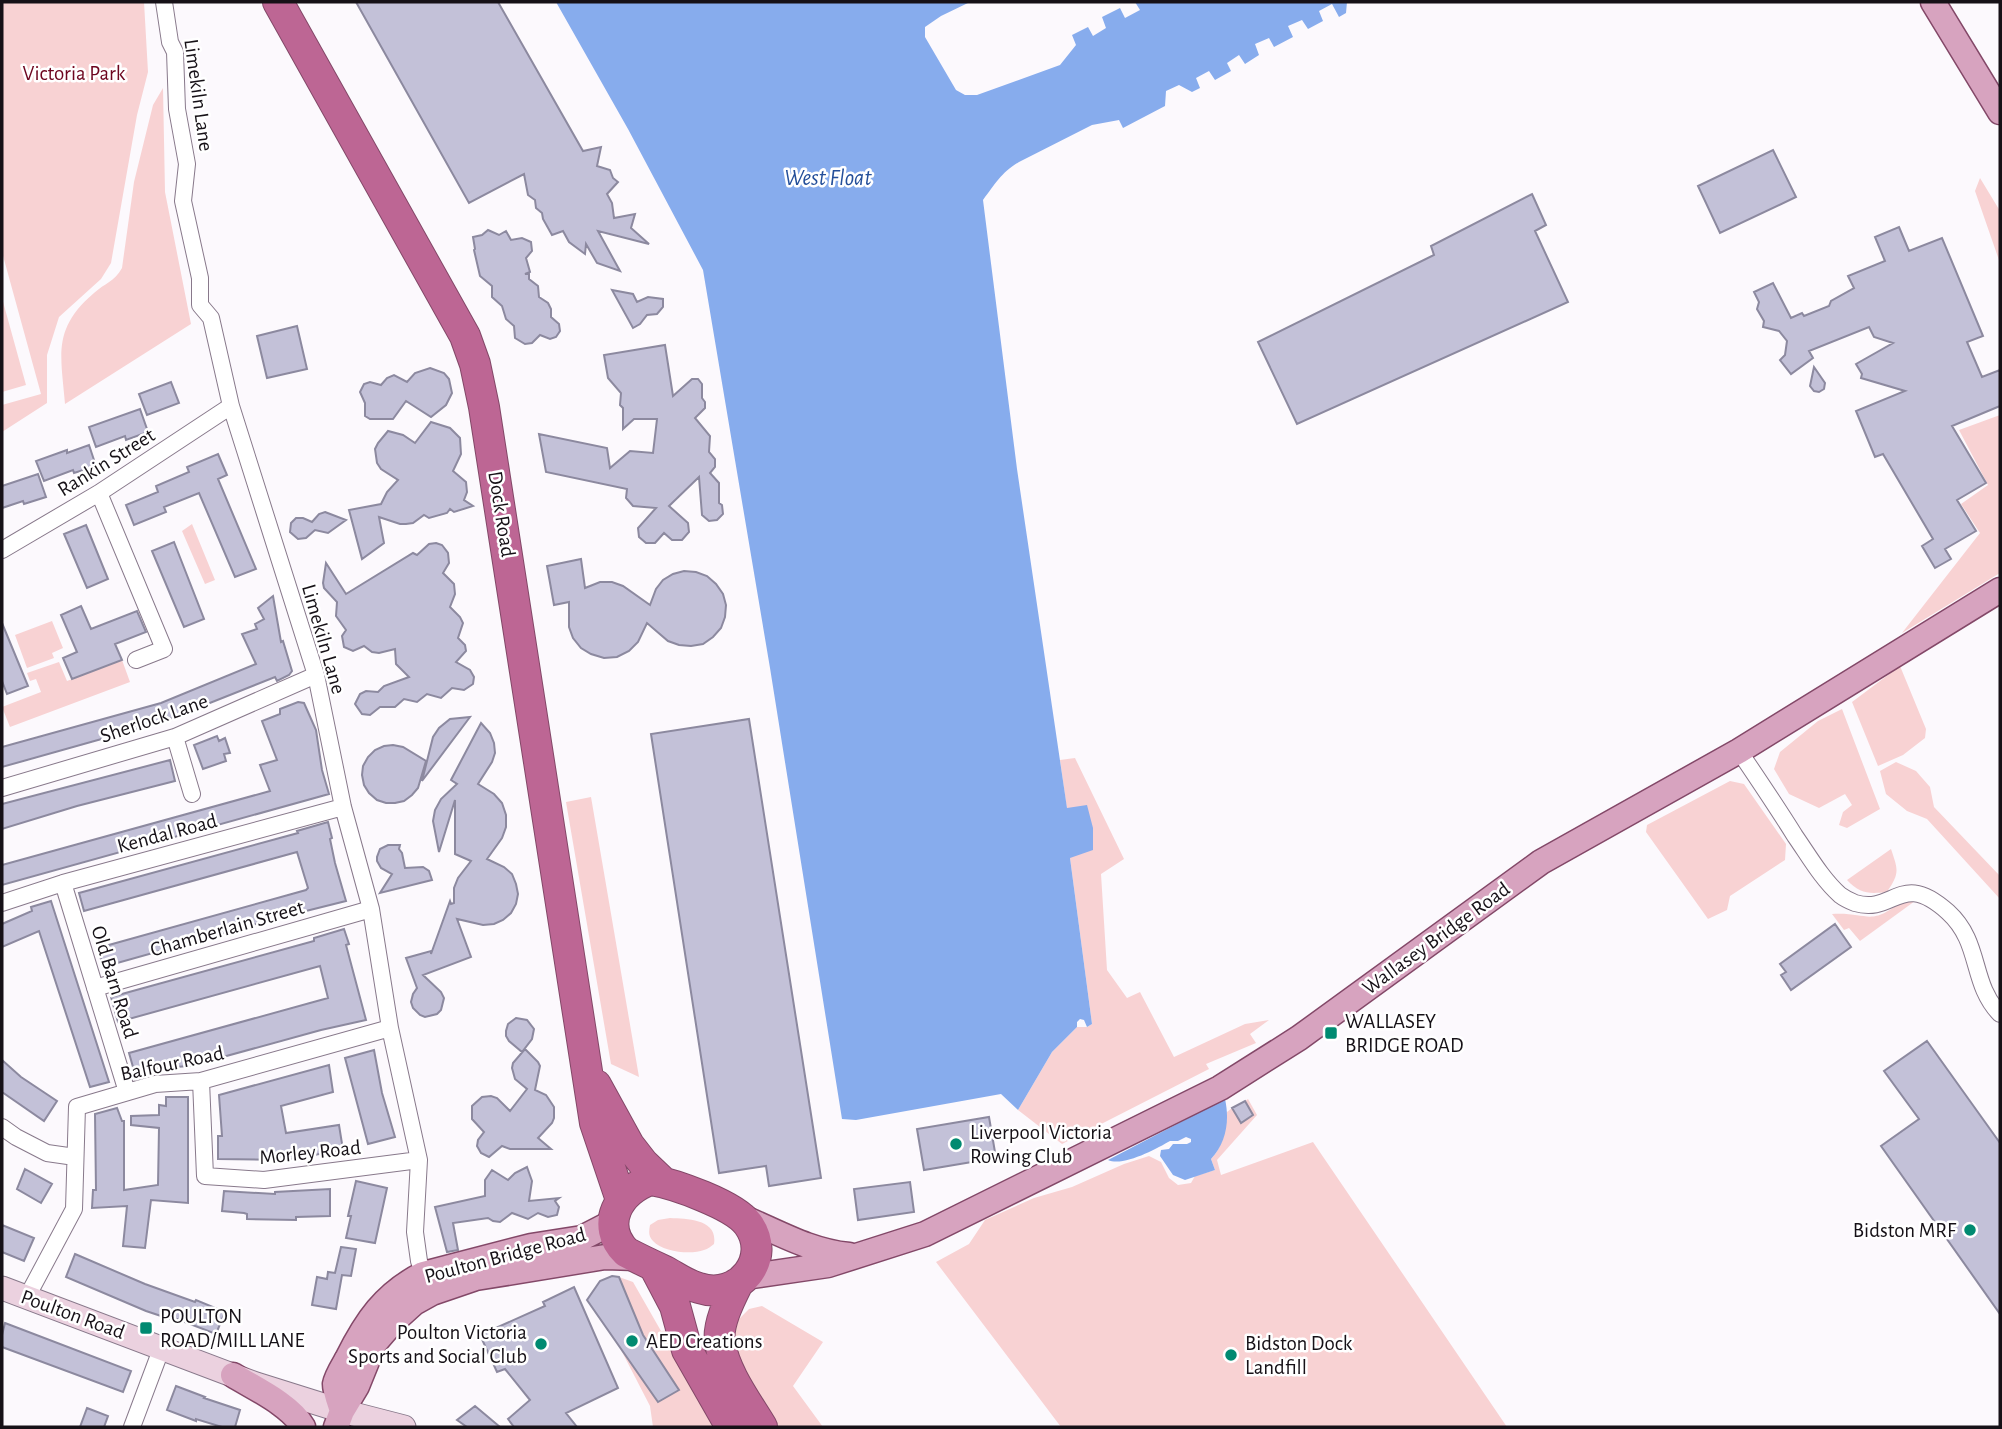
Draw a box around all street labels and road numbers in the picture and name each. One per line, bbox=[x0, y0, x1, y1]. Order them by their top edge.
street label: Limekiln Lane bbox=[180, 38, 217, 153]
street label: Rankin Street bbox=[54, 424, 159, 500]
street label: Dock Road bbox=[484, 470, 519, 559]
street label: Limekiln Lane bbox=[298, 582, 349, 696]
street label: Sherlock Lane bbox=[98, 690, 211, 747]
street label: Kendal Road bbox=[115, 810, 219, 857]
street label: Wallasey Bridge Road bbox=[1359, 878, 1514, 999]
street label: Chamberlain Street bbox=[148, 896, 307, 961]
street label: Old Barn Road bbox=[87, 923, 142, 1041]
street label: Balfour Road bbox=[119, 1042, 226, 1085]
street label: Morley Road bbox=[258, 1137, 362, 1168]
street label: Poulton Bridge Road bbox=[422, 1224, 588, 1287]
street label: Poulton Road bbox=[18, 1286, 128, 1343]

